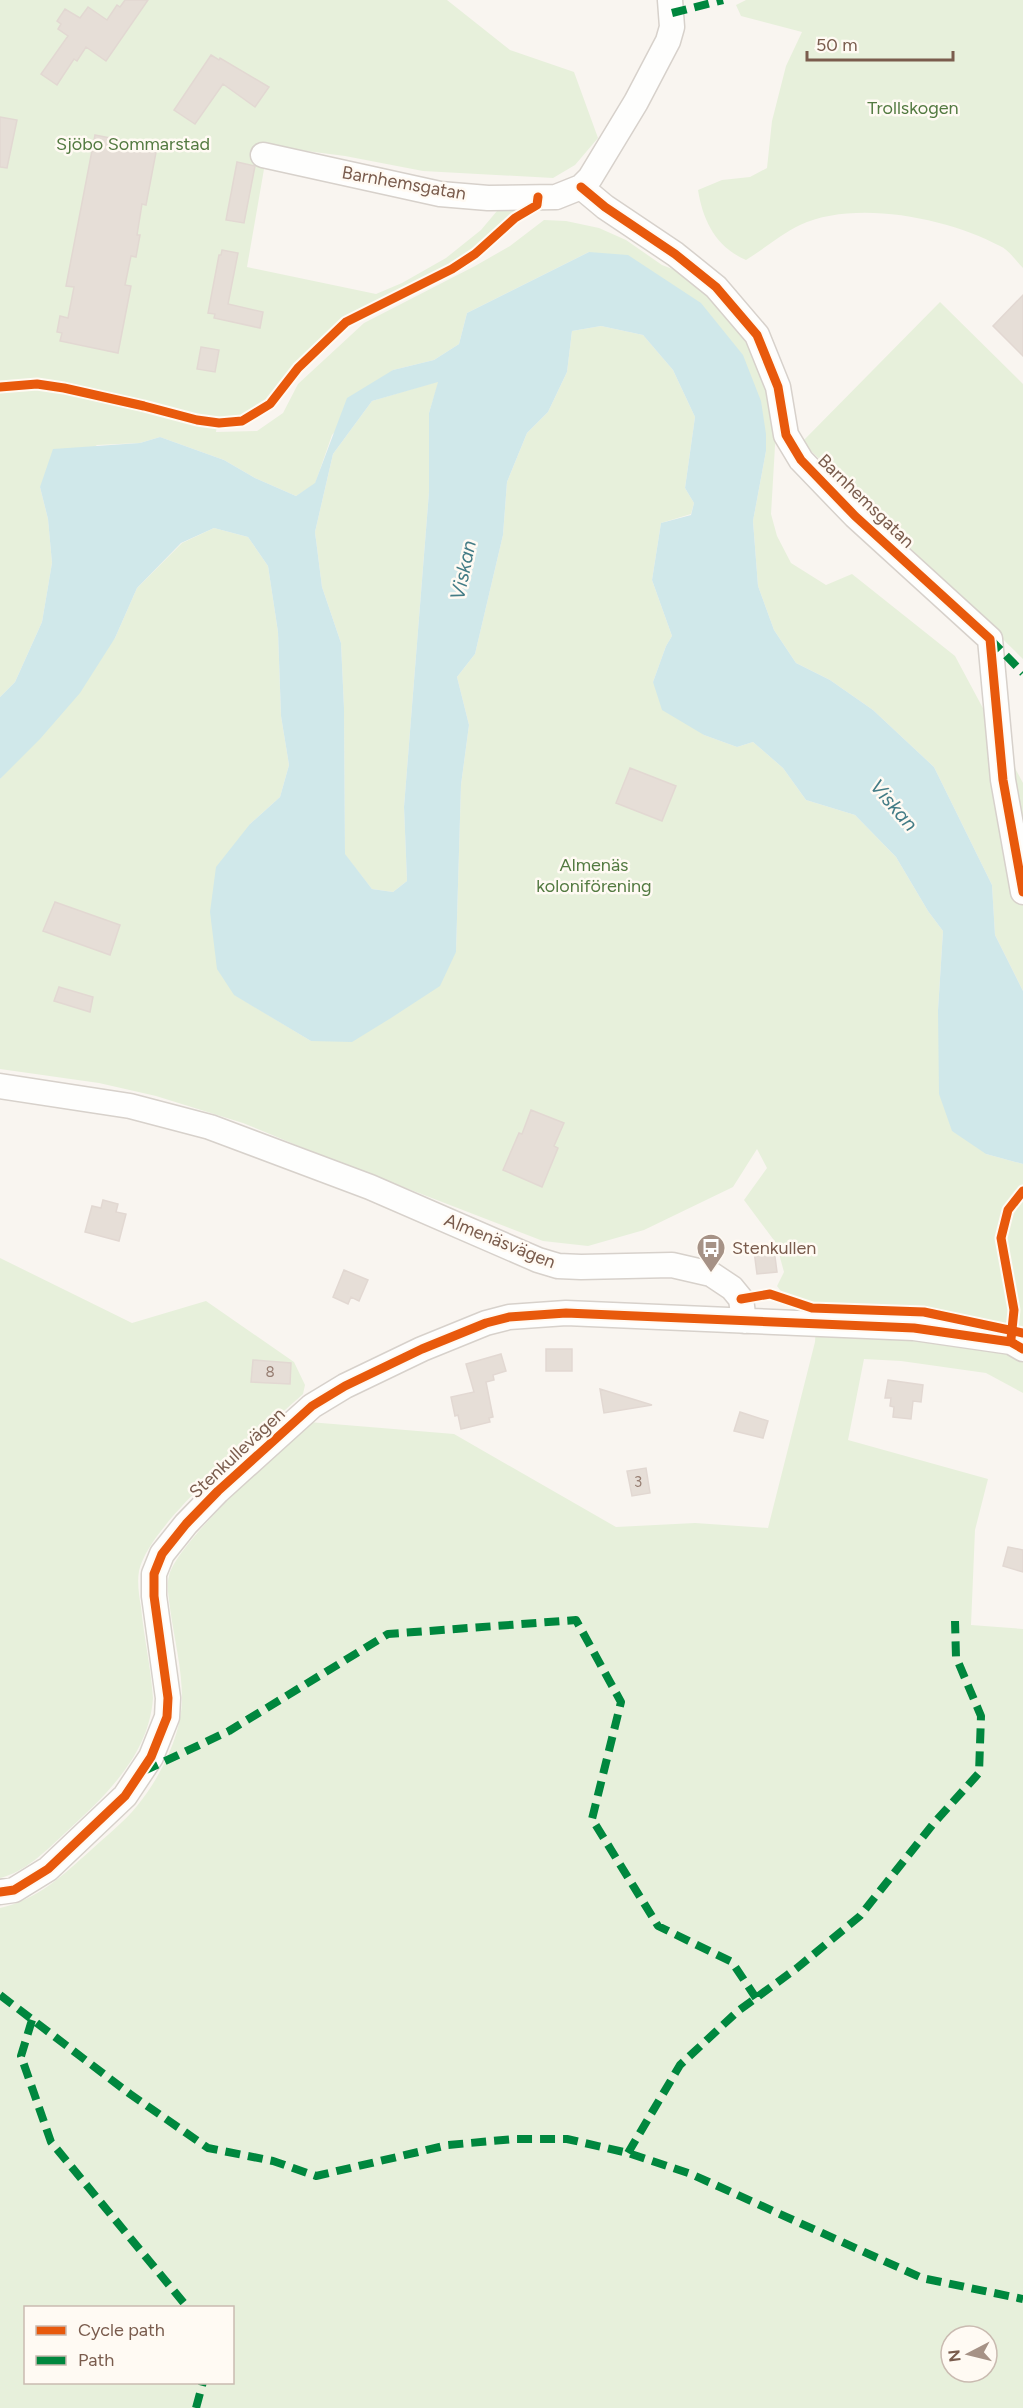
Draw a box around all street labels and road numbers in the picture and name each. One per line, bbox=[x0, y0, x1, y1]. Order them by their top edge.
street label: Barnhemsgatan bbox=[340, 161, 468, 205]
street label: Barnhemsgatan bbox=[813, 449, 919, 553]
street label: Almenäsvägen bbox=[441, 1209, 559, 1273]
street label: Stenkullevägen bbox=[185, 1403, 289, 1503]

